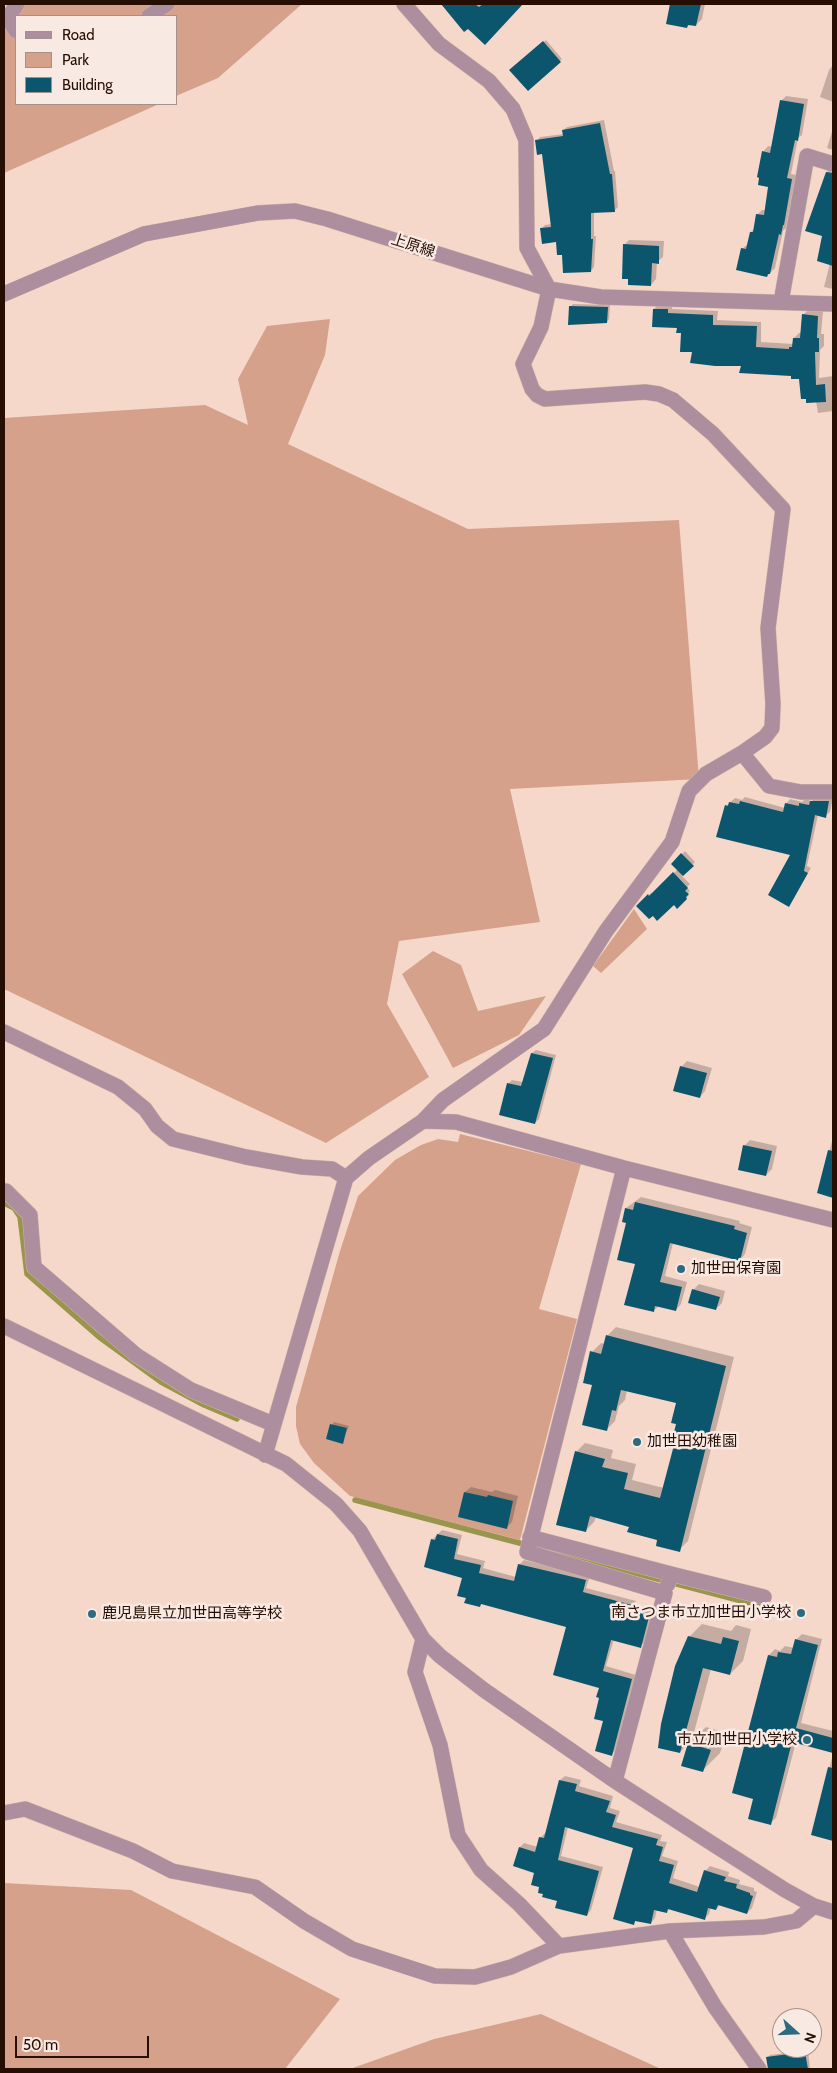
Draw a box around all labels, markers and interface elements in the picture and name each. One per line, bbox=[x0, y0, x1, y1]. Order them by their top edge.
legend bbox=[15, 15, 178, 105]
text: Road bbox=[62, 26, 95, 44]
text: Park bbox=[62, 51, 89, 69]
text: Building bbox=[62, 76, 113, 94]
street label: 上原線 bbox=[389, 230, 437, 262]
place label: 加世田保育園 bbox=[691, 1260, 781, 1278]
marker: 加世田保育園 bbox=[675, 1263, 687, 1275]
place label: 加世田幼稚園 bbox=[647, 1433, 737, 1451]
marker: 加世田幼稚園 bbox=[631, 1436, 643, 1448]
place label: 南さつま市立加世田小学校 bbox=[611, 1604, 791, 1622]
place label: 鹿児島県立加世田高等学校 bbox=[102, 1605, 282, 1623]
marker: 南さつま市立加世田小学校 bbox=[795, 1607, 807, 1619]
marker: 鹿児島県立加世田高等学校 bbox=[86, 1608, 98, 1620]
place label: 市立加世田小学校 bbox=[677, 1731, 797, 1749]
marker: 市立加世田小学校 bbox=[801, 1734, 813, 1746]
north arrow bbox=[772, 2008, 822, 2058]
scale bar bbox=[18, 2026, 151, 2058]
text: N bbox=[800, 2030, 820, 2046]
text: 50 m bbox=[23, 2036, 58, 2054]

